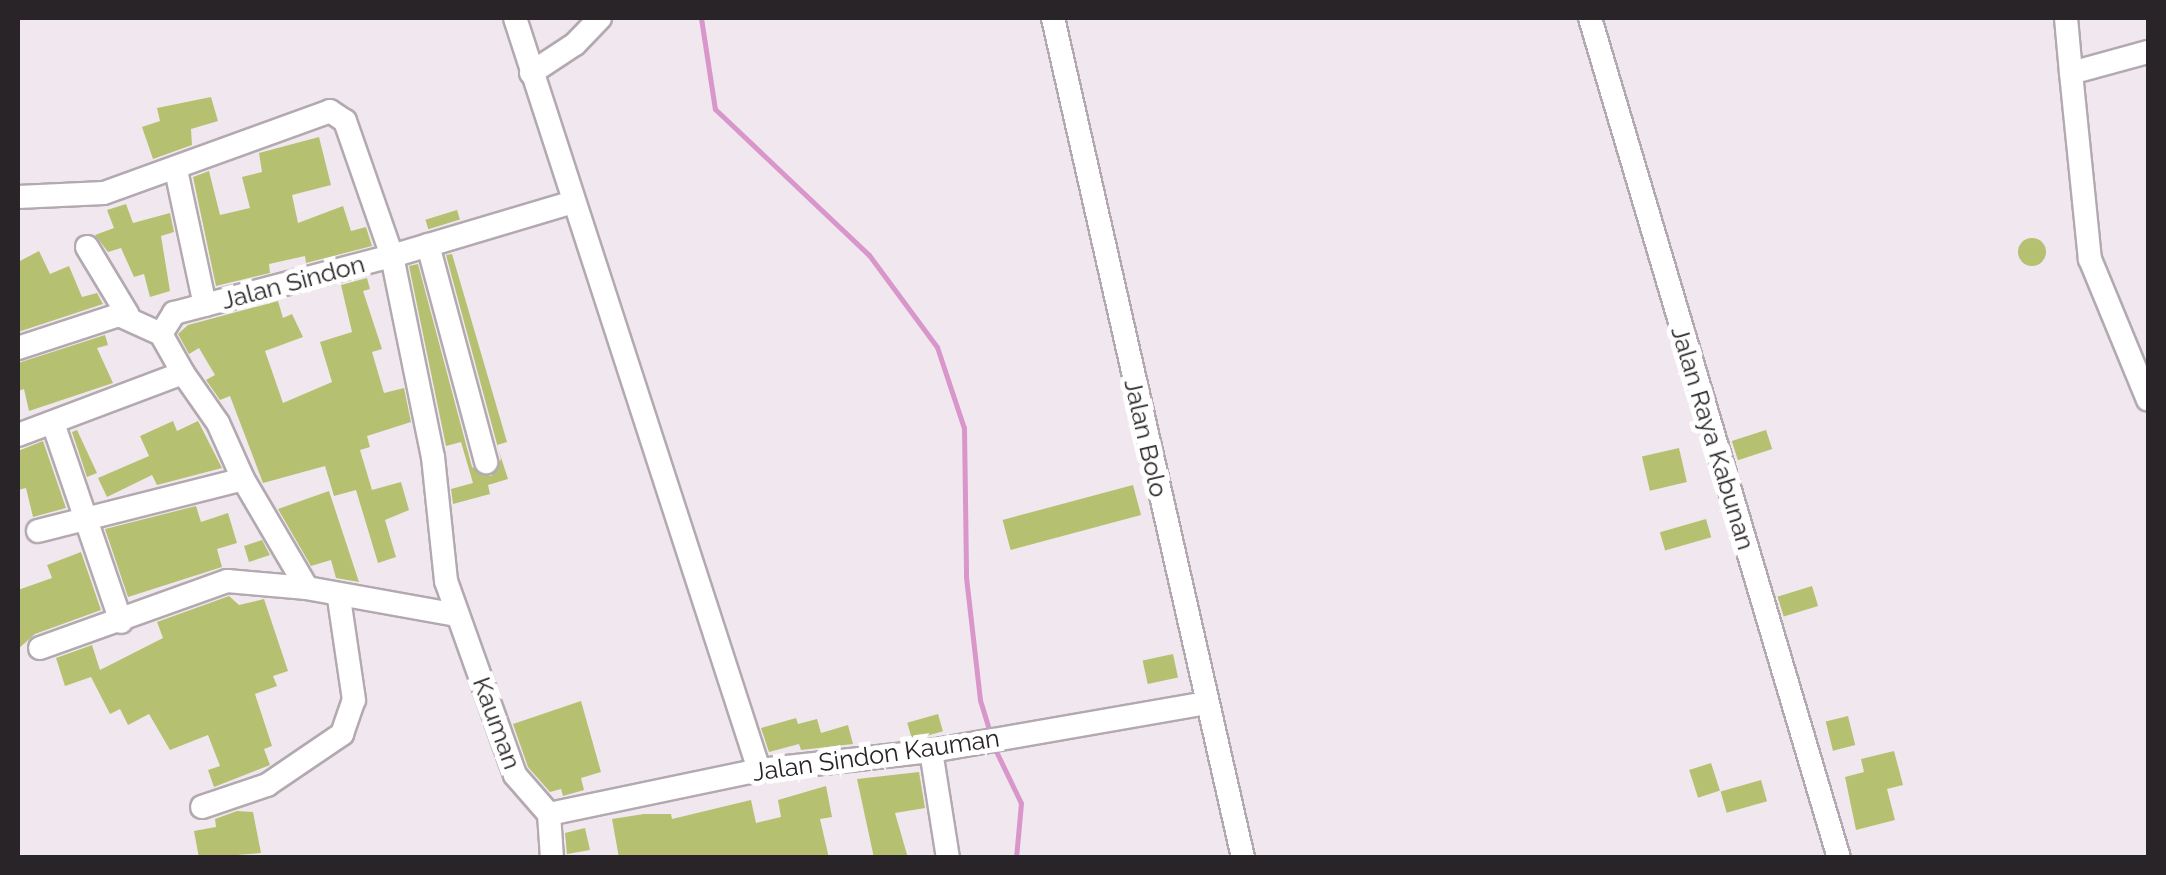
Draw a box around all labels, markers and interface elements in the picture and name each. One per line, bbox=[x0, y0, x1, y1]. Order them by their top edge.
street label: Jalan Sindon bbox=[218, 248, 368, 316]
street label: Jalan Raya Kabunan bbox=[1665, 323, 1761, 553]
street label: Jalan Bolo bbox=[1118, 376, 1174, 500]
street label: Kauman bbox=[467, 673, 527, 773]
street label: Jalan Sindon Kauman bbox=[751, 723, 1001, 787]

